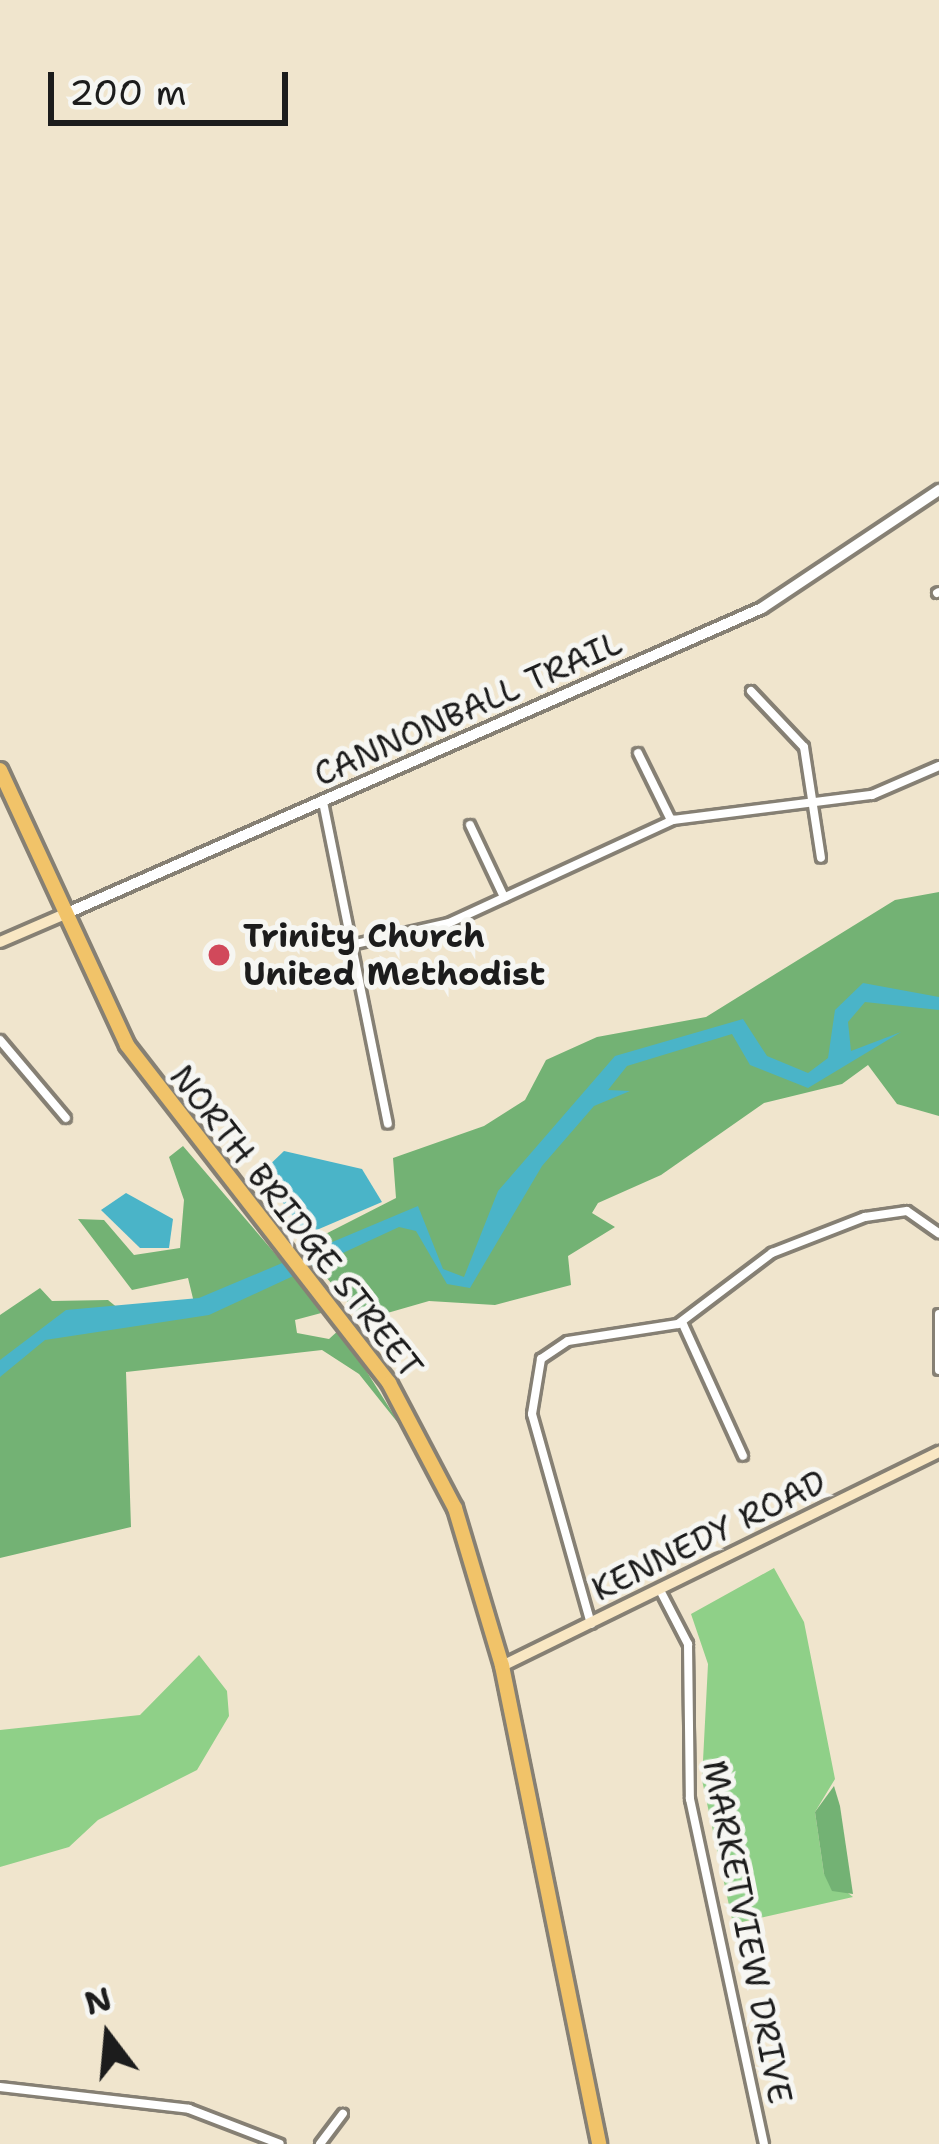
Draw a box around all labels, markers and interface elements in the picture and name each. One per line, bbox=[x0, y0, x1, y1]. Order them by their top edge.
scale bar bbox=[54, 48, 294, 122]
text: 200 m bbox=[69, 68, 186, 117]
street label: CANNONBALL TRAIL bbox=[308, 623, 628, 795]
place label: Trinity Church United Methodist bbox=[243, 916, 545, 994]
marker: Trinity Church United Methodist bbox=[206, 942, 232, 968]
street label: NORTH BRIDGE STREET bbox=[161, 1057, 431, 1387]
street label: KENNEDY ROAD bbox=[586, 1462, 832, 1610]
street label: MARKETVIEW DRIVE bbox=[694, 1757, 800, 2107]
north arrow bbox=[48, 1976, 168, 2096]
text: N bbox=[79, 1976, 117, 2026]

